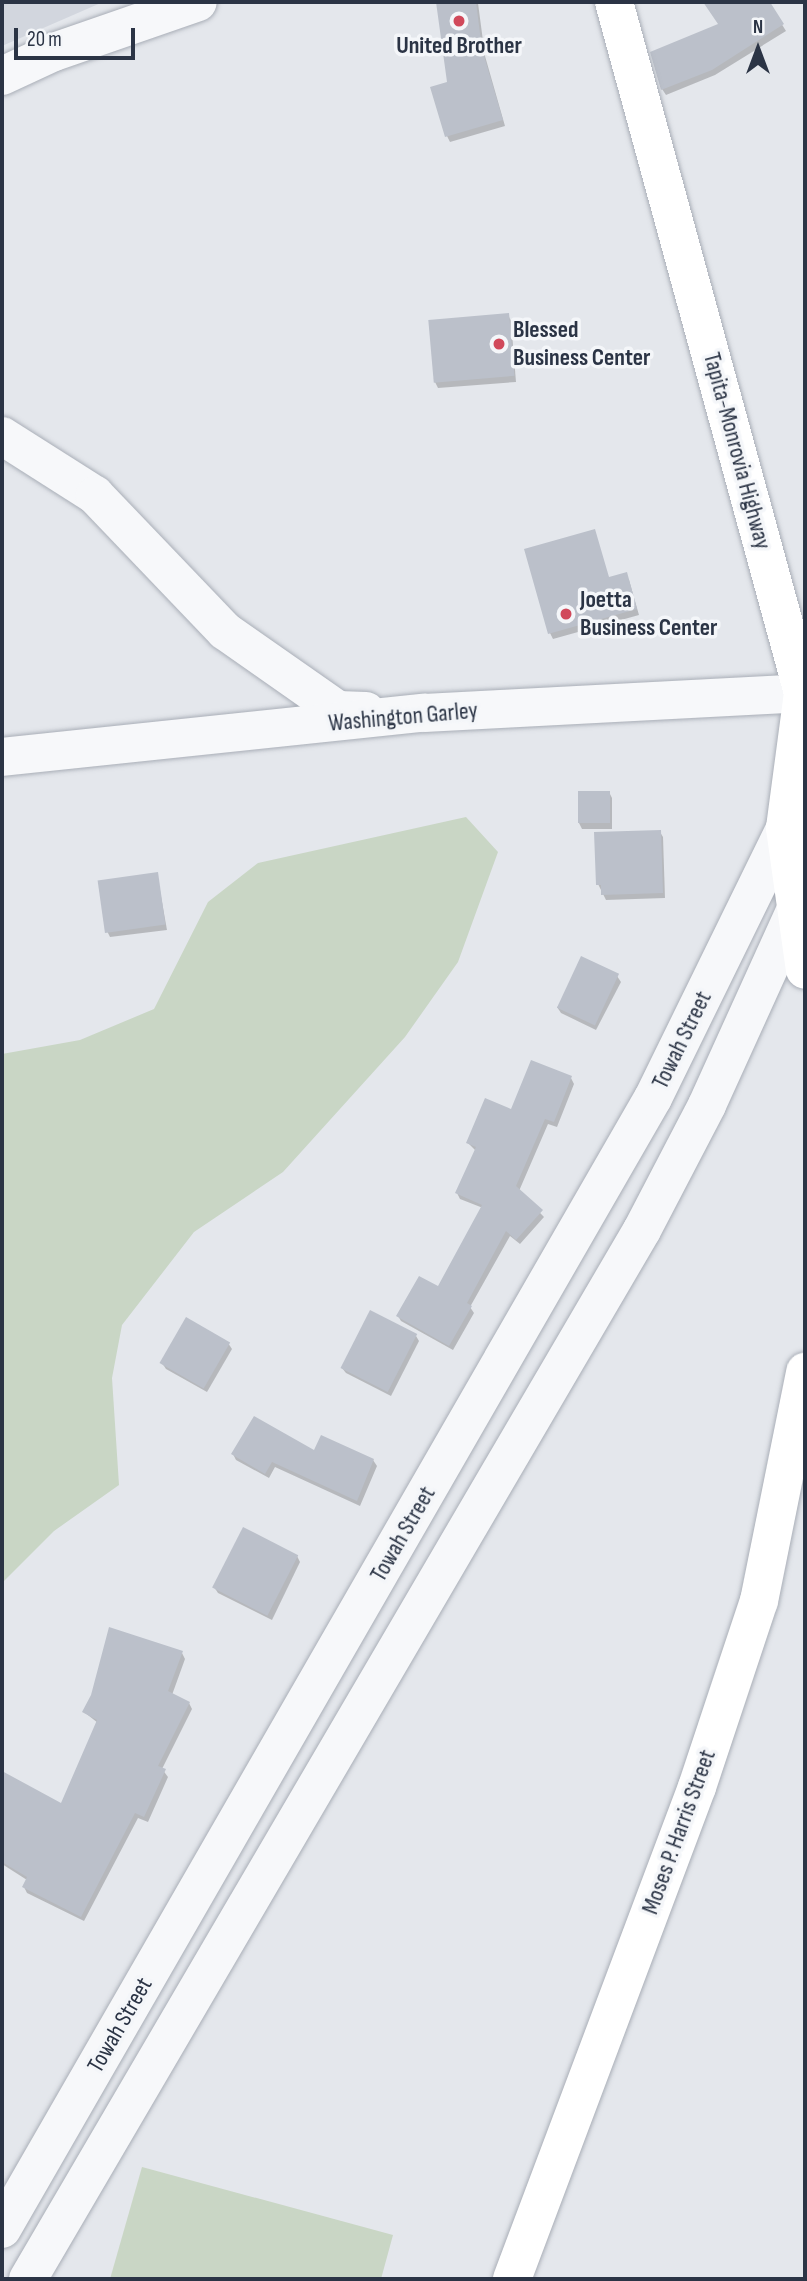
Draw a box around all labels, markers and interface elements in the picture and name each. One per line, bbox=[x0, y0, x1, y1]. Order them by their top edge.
marker: United Brother bbox=[451, 13, 467, 29]
scale bar bbox=[18, 14, 138, 58]
north arrow bbox=[723, 14, 793, 84]
text: N bbox=[753, 16, 763, 39]
text: 20 m bbox=[27, 27, 62, 52]
place label: United Brother bbox=[396, 32, 522, 60]
place label: Blessed Business Center bbox=[513, 316, 651, 372]
marker: Blessed Business Center bbox=[491, 336, 507, 352]
street label: Tapita-Monrovia Highway bbox=[697, 349, 777, 553]
place label: Joetta Business Center bbox=[580, 586, 718, 642]
marker: Joetta Business Center bbox=[558, 606, 574, 622]
street label: Washington Garley bbox=[327, 696, 479, 738]
street label: Towah Street bbox=[646, 986, 718, 1094]
street label: Towah Street bbox=[364, 1481, 442, 1587]
street label: Moses P. Harris Street bbox=[636, 1746, 722, 1918]
street label: Towah Street bbox=[81, 1972, 159, 2078]

